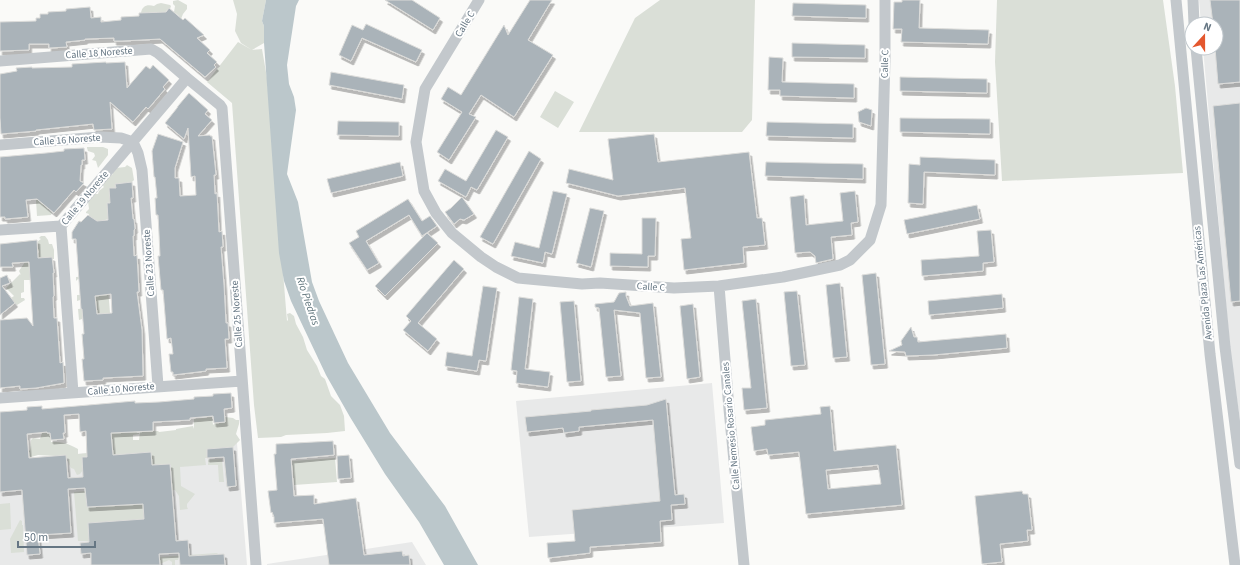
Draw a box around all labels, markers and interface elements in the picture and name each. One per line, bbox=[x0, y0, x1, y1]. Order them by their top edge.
street label: Calle C bbox=[452, 8, 478, 40]
north arrow bbox=[1184, 16, 1224, 56]
text: N bbox=[1201, 19, 1214, 35]
street label: Calle 18 Noreste bbox=[65, 44, 133, 62]
street label: Calle C bbox=[878, 49, 892, 78]
street label: Calle 16 Noreste bbox=[33, 131, 101, 149]
street label: Calle 19 Noreste bbox=[58, 168, 112, 228]
street label: Avenida Plaza Las Américas bbox=[1190, 225, 1216, 341]
street label: Calle 23 Noreste bbox=[140, 229, 158, 297]
water label: Río Piedras bbox=[293, 275, 323, 328]
street label: Calle C bbox=[636, 279, 666, 295]
street label: Calle 25 Noreste bbox=[228, 280, 246, 348]
street label: Calle Nemesio Rosario Canales bbox=[718, 362, 744, 490]
street label: Calle 10 Noreste bbox=[87, 379, 155, 399]
scale bar bbox=[18, 523, 95, 549]
text: 50 m bbox=[24, 529, 48, 546]

